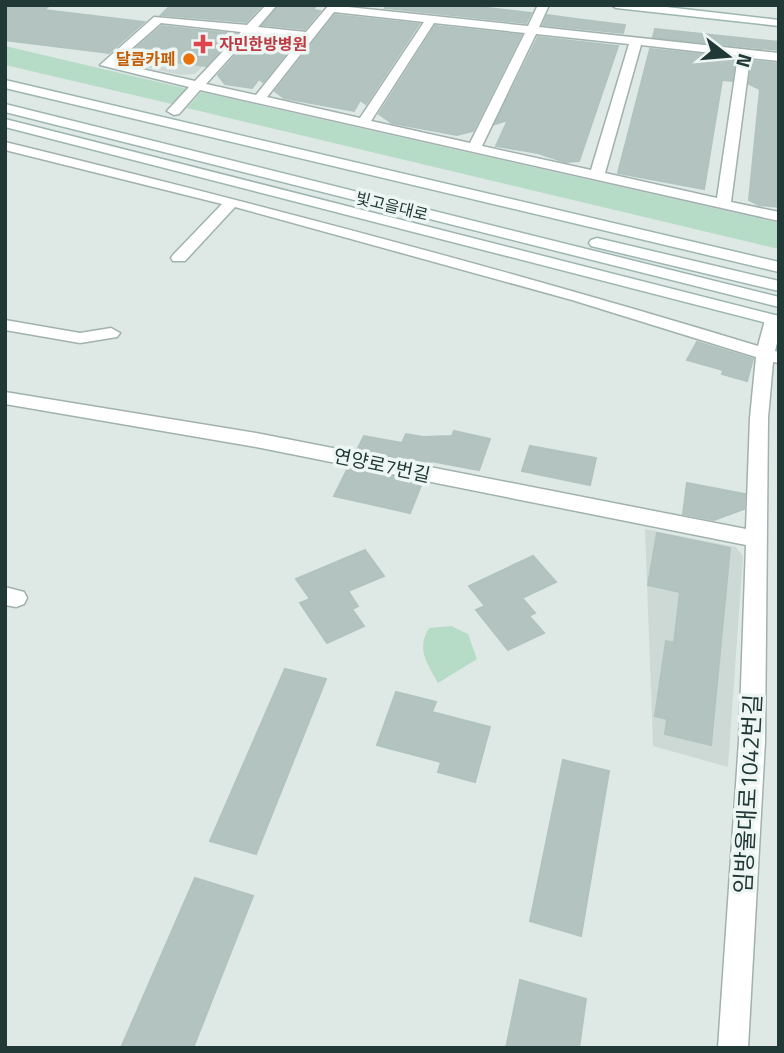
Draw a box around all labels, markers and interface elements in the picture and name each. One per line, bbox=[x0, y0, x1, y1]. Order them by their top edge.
north arrow bbox=[693, 21, 763, 91]
place label: 자민한방병원 bbox=[219, 32, 307, 56]
marker: 자민한방병원 bbox=[193, 34, 213, 54]
place label: 달콤카페 bbox=[116, 47, 175, 71]
text: N bbox=[729, 50, 761, 71]
marker: 달콤카페 bbox=[181, 51, 197, 67]
street label: 빛고을대로 bbox=[353, 185, 431, 227]
street label: 연양로7번길 bbox=[331, 440, 433, 489]
street label: 임방울대로1042번길 bbox=[725, 693, 770, 895]

